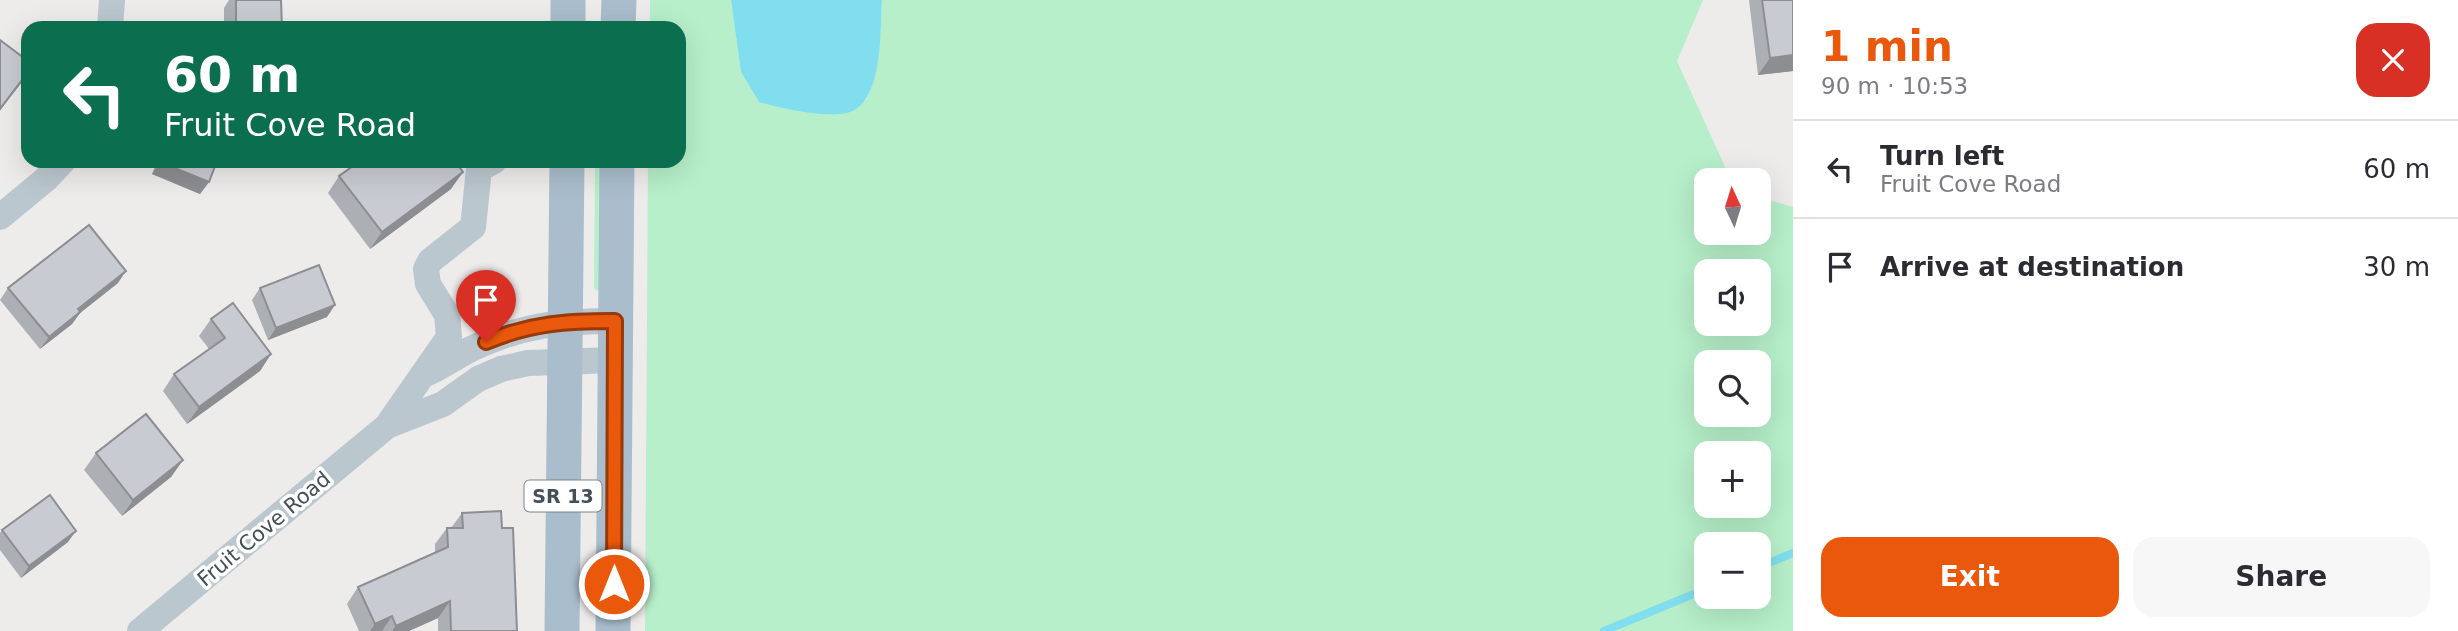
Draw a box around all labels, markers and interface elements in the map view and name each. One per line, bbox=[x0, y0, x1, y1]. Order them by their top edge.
text: 1 min bbox=[1821, 22, 1953, 71]
button: close bbox=[2356, 23, 2430, 97]
text: 60 m bbox=[164, 47, 300, 104]
icon: left bbox=[49, 49, 140, 140]
text: 90 m · 10:53 bbox=[1821, 73, 1968, 99]
text: Fruit Cove Road bbox=[164, 106, 416, 144]
text: Turn left bbox=[1880, 141, 2004, 171]
icon: left bbox=[1821, 150, 1859, 188]
text: 60 m bbox=[2363, 154, 2430, 184]
north arrow bbox=[1694, 168, 1771, 245]
map controls bbox=[1694, 168, 1771, 609]
text: Fruit Cove Road bbox=[1880, 171, 2061, 197]
icon: arrive bbox=[1821, 248, 1859, 286]
text: Arrive at destination bbox=[1880, 252, 2184, 282]
text: 30 m bbox=[2363, 252, 2430, 282]
button: sound bbox=[1694, 259, 1771, 336]
pin bbox=[456, 270, 516, 342]
icon: arrive bbox=[467, 281, 505, 319]
button: search bbox=[1694, 350, 1771, 427]
button: + bbox=[1694, 441, 1771, 518]
street label: Fruit Cove Road bbox=[193, 467, 335, 591]
road number: SR 13 bbox=[524, 481, 602, 512]
button: − bbox=[1694, 532, 1771, 609]
button: Exit bbox=[1821, 537, 2119, 617]
button: Share bbox=[2133, 537, 2430, 617]
position arrow bbox=[577, 547, 651, 621]

